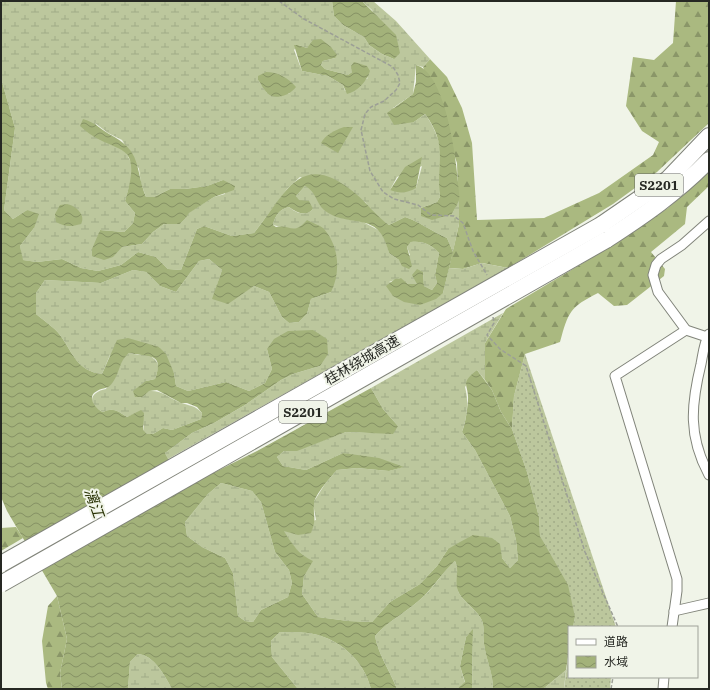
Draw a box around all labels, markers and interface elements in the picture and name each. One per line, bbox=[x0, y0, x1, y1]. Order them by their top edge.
road number: S2201 bbox=[635, 174, 683, 196]
street label: 桂林绕城高速 bbox=[321, 331, 403, 389]
road number: S2201 bbox=[279, 401, 327, 423]
water label: 漓江 bbox=[80, 485, 109, 522]
legend bbox=[568, 626, 698, 678]
text: 道路 bbox=[604, 634, 628, 649]
text: 水域 bbox=[604, 654, 628, 669]

